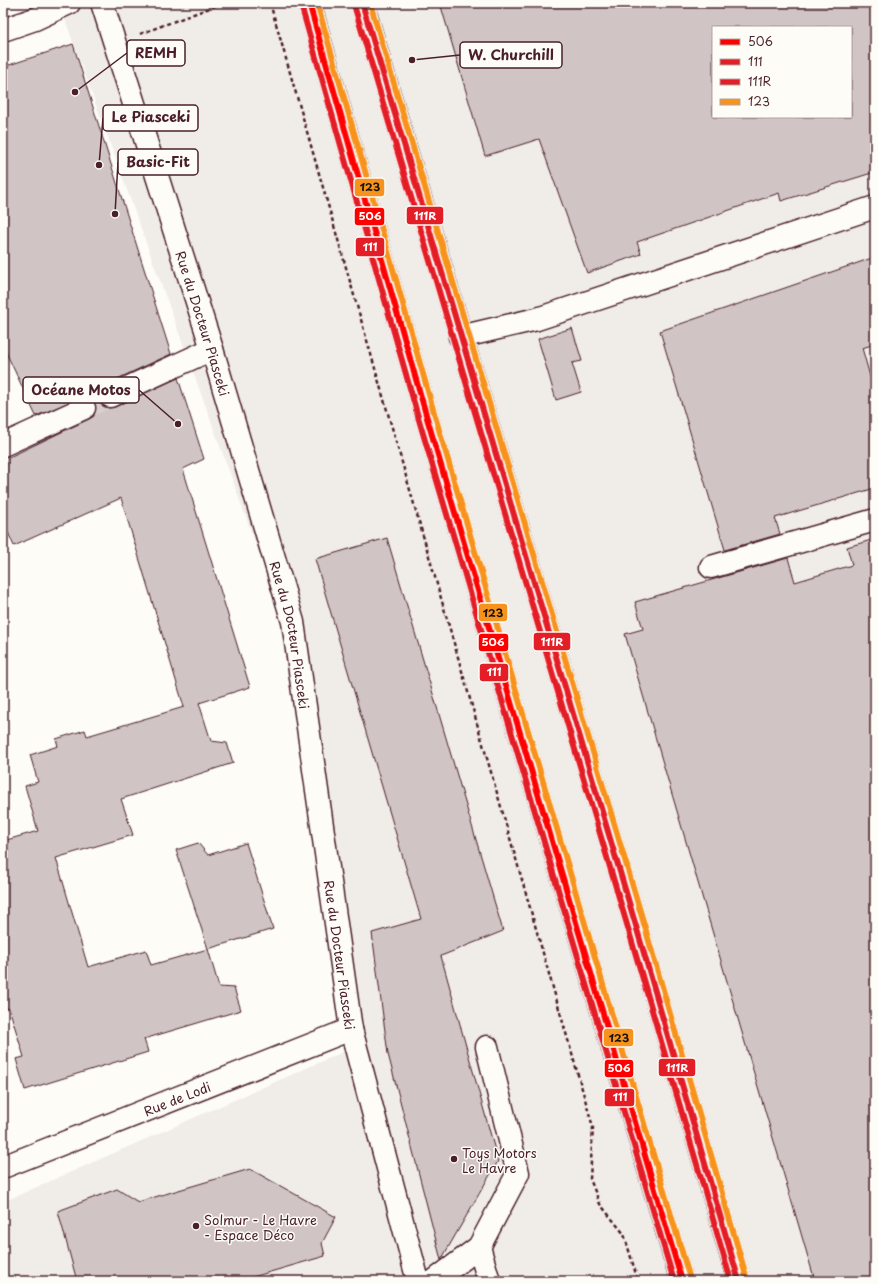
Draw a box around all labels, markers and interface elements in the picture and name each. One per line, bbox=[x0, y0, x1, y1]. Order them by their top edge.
legend bbox=[712, 26, 852, 118]
text: 506 bbox=[748, 32, 773, 50]
callout: REMH bbox=[127, 40, 185, 66]
text: REMH bbox=[135, 42, 177, 63]
callout: W. Churchill bbox=[460, 42, 562, 68]
text: W. Churchill bbox=[468, 44, 554, 65]
text: 111 bbox=[748, 52, 763, 70]
text: 111R bbox=[748, 72, 772, 90]
text: 123 bbox=[748, 92, 770, 110]
callout: Le Piasceki bbox=[103, 105, 198, 131]
text: Le Piasceki bbox=[112, 106, 190, 127]
callout: Basic-Fit bbox=[118, 149, 198, 175]
text: Basic-Fit bbox=[126, 151, 190, 172]
line badge: 123 bbox=[354, 178, 385, 197]
text: 123 bbox=[360, 178, 381, 195]
line badge: 111R bbox=[406, 206, 444, 225]
line badge: 506 bbox=[354, 207, 385, 226]
text: 506 bbox=[359, 207, 382, 224]
text: 111R bbox=[414, 207, 436, 224]
line badge: 111 bbox=[355, 237, 385, 257]
text: 111 bbox=[363, 238, 378, 255]
street label: Rue du Docteur Piasceki bbox=[172, 248, 235, 398]
callout: Océane Motos bbox=[23, 377, 139, 403]
text: Océane Motos bbox=[31, 379, 131, 400]
street label: Rue du Docteur Piasceki bbox=[266, 559, 315, 710]
line badge: 123 bbox=[478, 603, 508, 622]
text: 123 bbox=[483, 604, 504, 621]
line badge: 111R bbox=[533, 632, 571, 651]
line badge: 506 bbox=[478, 633, 509, 652]
text: 506 bbox=[482, 633, 505, 650]
text: 111R bbox=[541, 633, 563, 650]
line badge: 111 bbox=[479, 663, 509, 682]
text: 111 bbox=[487, 663, 502, 680]
street label: Rue du Docteur Piasceki bbox=[320, 879, 360, 1031]
line badge: 123 bbox=[603, 1028, 634, 1047]
text: 123 bbox=[609, 1029, 630, 1046]
line badge: 111R bbox=[658, 1058, 696, 1077]
line badge: 506 bbox=[604, 1059, 634, 1078]
text: 506 bbox=[608, 1059, 631, 1076]
text: 111R bbox=[666, 1059, 688, 1076]
street label: Rue de Lodi bbox=[141, 1076, 213, 1120]
line badge: 111 bbox=[604, 1088, 635, 1107]
text: 111 bbox=[613, 1088, 628, 1105]
place label: Toys Motors Le Havre bbox=[462, 1143, 537, 1177]
marker: Toys Motors Le Havre bbox=[449, 1154, 459, 1164]
place label: Solmur - Le Havre - Espace Déco bbox=[204, 1210, 317, 1244]
marker: Solmur - Le Havre - Espace Déco bbox=[191, 1221, 201, 1231]

